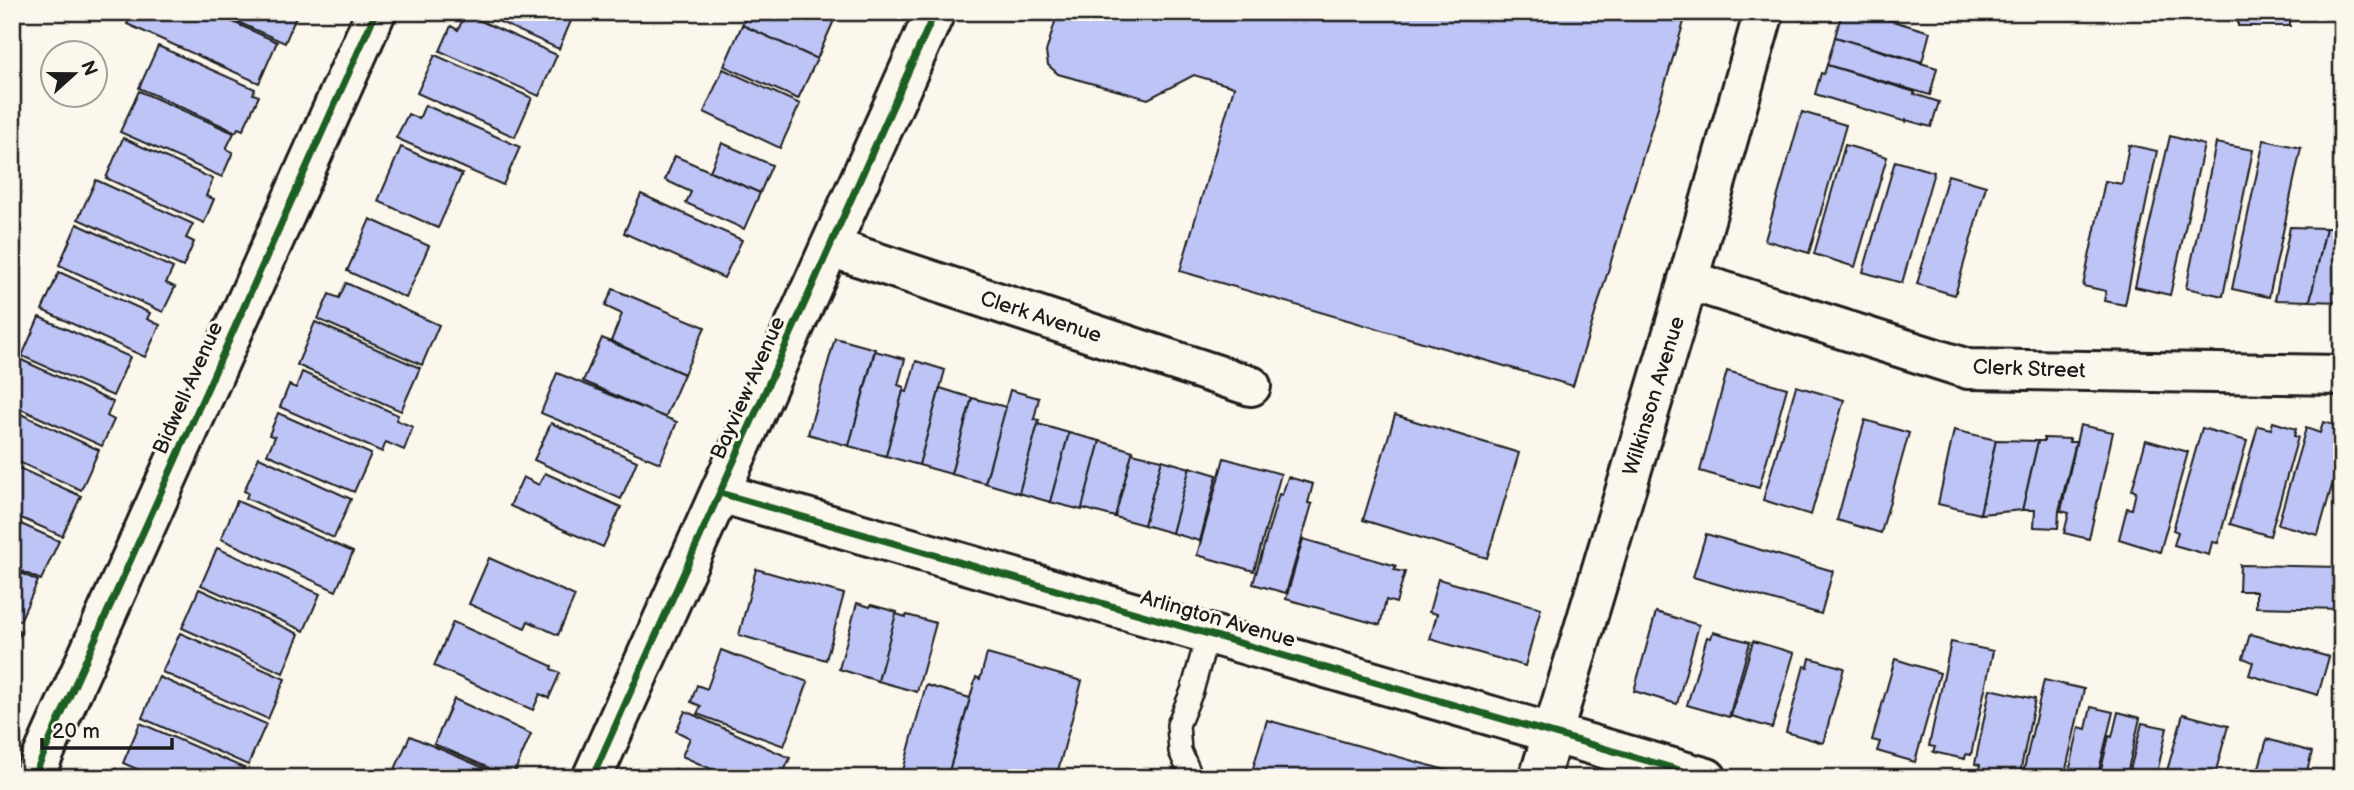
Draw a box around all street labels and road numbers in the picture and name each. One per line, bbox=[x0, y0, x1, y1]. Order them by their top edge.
street label: Clerk Avenue bbox=[977, 286, 1105, 348]
street label: Bayview Avenue bbox=[705, 313, 791, 463]
street label: Wilkinson Avenue bbox=[1618, 313, 1690, 479]
street label: Bidwell Avenue bbox=[148, 318, 228, 458]
street label: Clerk Street bbox=[1972, 355, 2086, 383]
street label: Arlington Avenue bbox=[1138, 585, 1298, 653]

